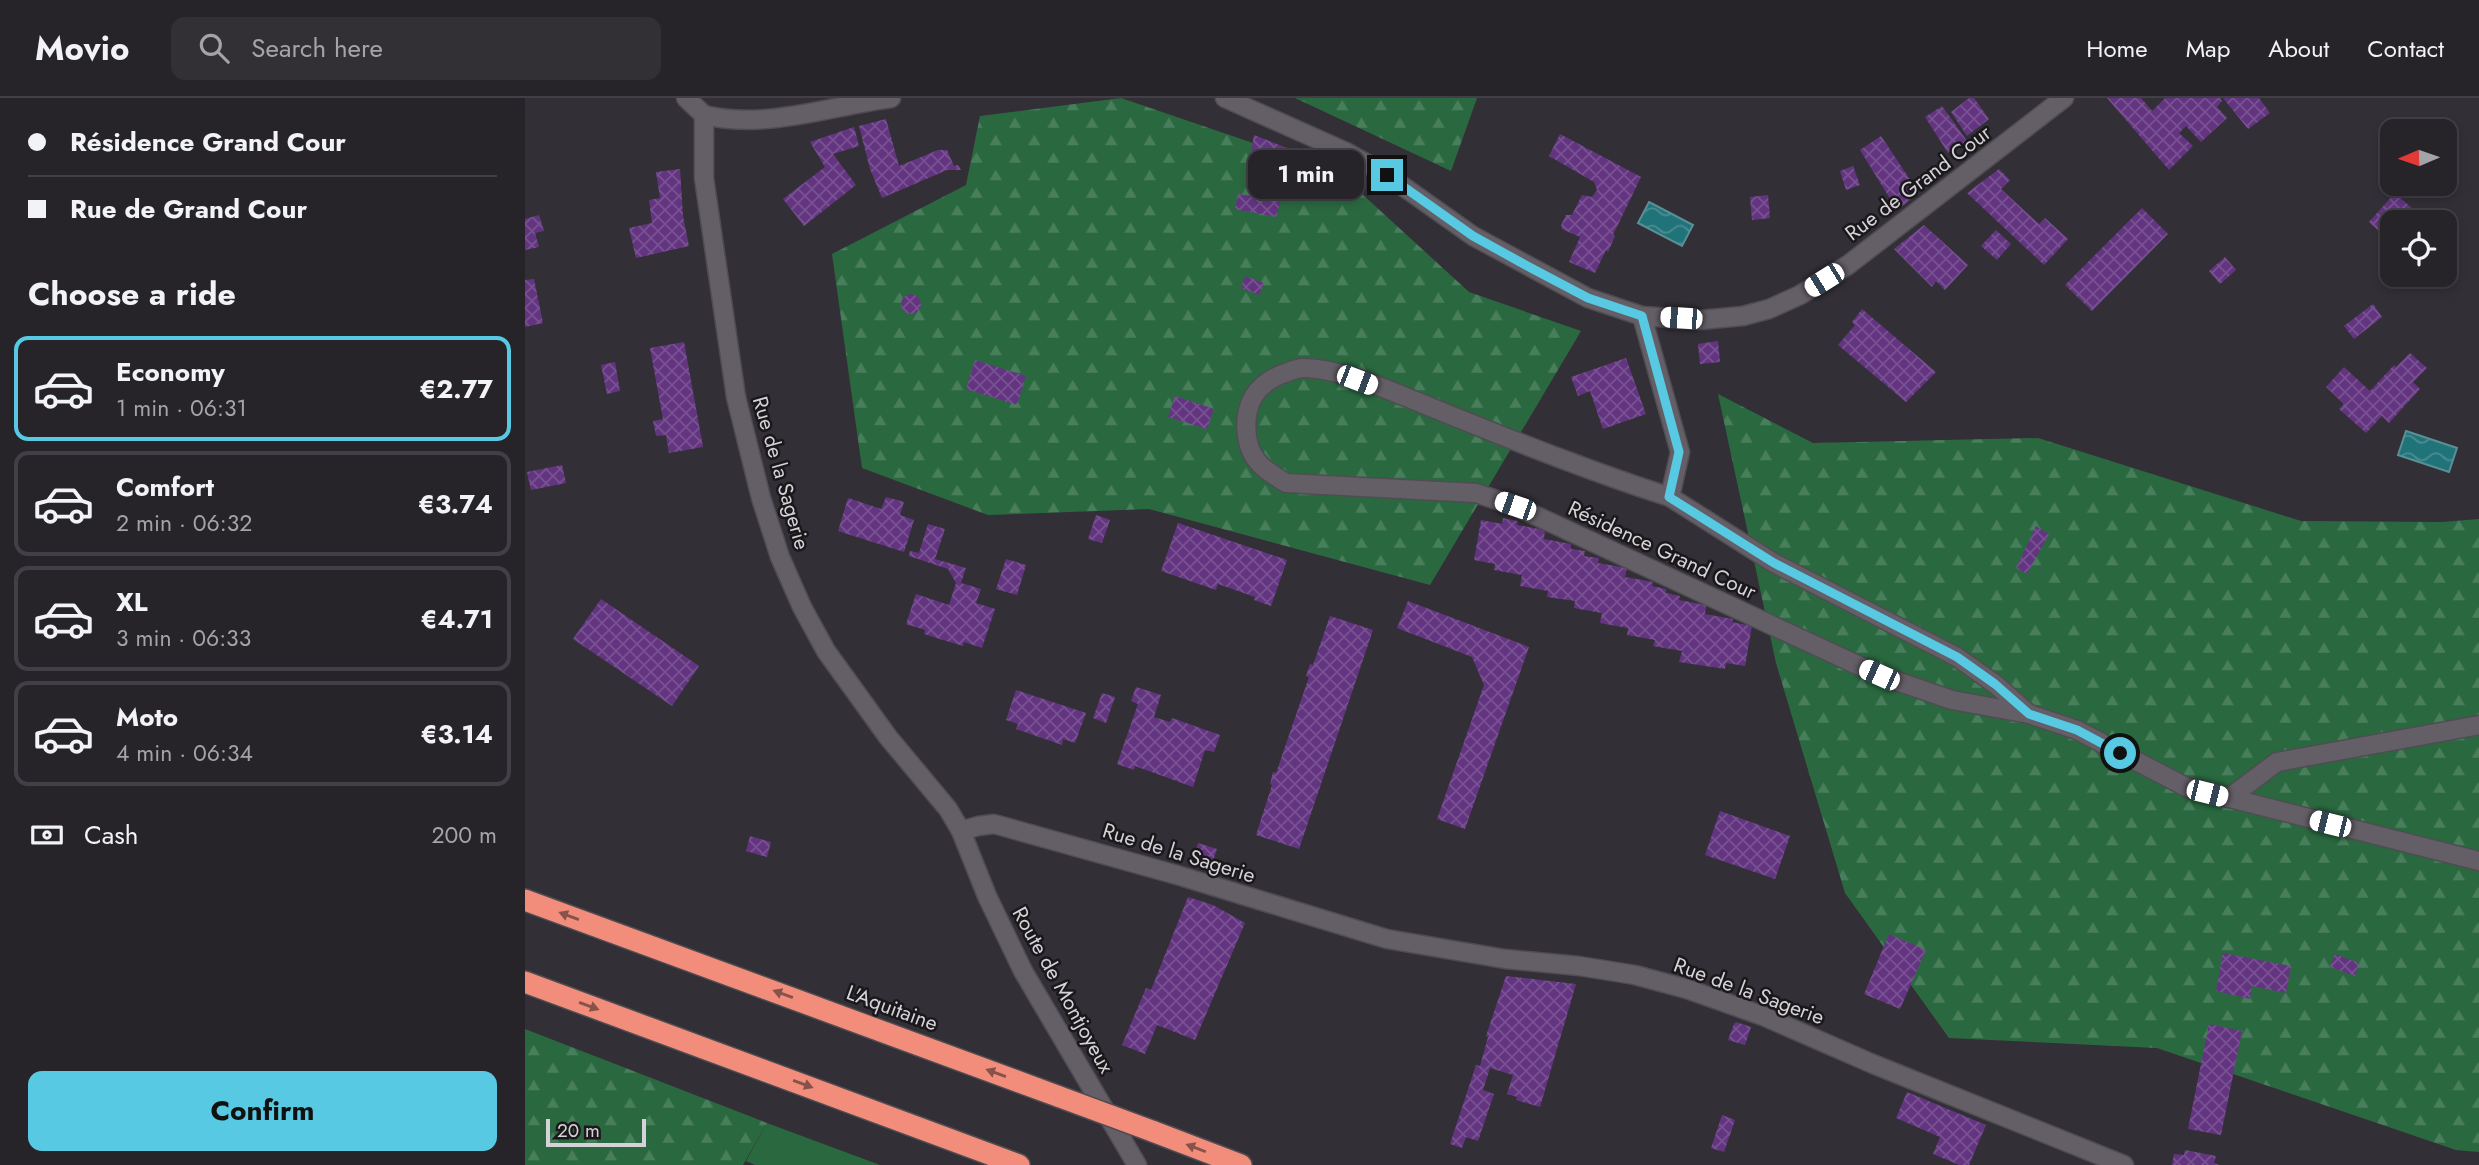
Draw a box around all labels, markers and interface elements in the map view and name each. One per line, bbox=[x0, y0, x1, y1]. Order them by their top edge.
search box bbox=[171, 17, 661, 80]
text: Movio bbox=[35, 25, 129, 72]
icon: search bbox=[195, 29, 233, 67]
text: Search here bbox=[251, 29, 383, 67]
text: Home bbox=[2086, 31, 2148, 66]
text: Map bbox=[2186, 31, 2230, 66]
text: About bbox=[2268, 31, 2329, 66]
text: Contact bbox=[2367, 31, 2444, 66]
street label: Rue de Grand Cour bbox=[1839, 118, 1998, 248]
north arrow bbox=[2380, 119, 2457, 196]
map controls bbox=[2380, 119, 2457, 287]
text: Résidence Grand Cour bbox=[70, 123, 346, 161]
callout: 1 min bbox=[1247, 150, 1363, 200]
text: 1 min bbox=[1277, 157, 1335, 191]
route end bbox=[1371, 159, 1403, 191]
text: Rue de Grand Cour bbox=[70, 190, 307, 228]
button: locate bbox=[2380, 210, 2457, 287]
car bbox=[1801, 260, 1848, 300]
text: Choose a ride bbox=[28, 271, 236, 317]
car bbox=[1660, 306, 1703, 330]
text: Economy bbox=[116, 353, 225, 391]
icon: car bbox=[32, 357, 95, 420]
car bbox=[1334, 363, 1381, 397]
text: €2.77 bbox=[419, 370, 493, 408]
text: 1 min · 06:31 bbox=[116, 391, 247, 425]
street label: Rue de la Sagerie bbox=[745, 393, 817, 553]
text: Comfort bbox=[116, 468, 214, 506]
icon: car bbox=[32, 472, 95, 535]
text: €3.74 bbox=[418, 485, 493, 523]
car bbox=[1492, 489, 1539, 523]
street label: Résidence Grand Cour bbox=[1563, 493, 1762, 607]
text: 2 min · 06:32 bbox=[116, 506, 252, 540]
text: XL bbox=[116, 583, 148, 621]
icon: car bbox=[32, 587, 95, 650]
text: €4.71 bbox=[421, 600, 493, 638]
text: 3 min · 06:33 bbox=[116, 621, 251, 655]
car bbox=[1856, 657, 1903, 693]
text: Moto bbox=[116, 698, 178, 736]
icon: car bbox=[32, 702, 95, 765]
text: €3.14 bbox=[420, 715, 493, 753]
text: 4 min · 06:34 bbox=[116, 736, 253, 770]
route start bbox=[2104, 737, 2136, 769]
car bbox=[2185, 778, 2230, 808]
car bbox=[2308, 809, 2353, 839]
icon: cash bbox=[28, 816, 66, 854]
text: Cash bbox=[84, 816, 138, 854]
street label: Rue de la Sagerie bbox=[1099, 816, 1259, 891]
text: 200 m bbox=[431, 818, 497, 852]
street label: Route de Montjoyeux bbox=[1005, 901, 1121, 1079]
one-way arrow bbox=[559, 910, 580, 921]
street label: Rue de la Sagerie bbox=[1670, 950, 1829, 1032]
street label: L'Aquitaine bbox=[842, 978, 942, 1038]
one-way arrow bbox=[772, 988, 793, 999]
one-way arrow bbox=[579, 1000, 600, 1011]
one-way arrow bbox=[986, 1068, 1007, 1079]
button: Confirm bbox=[28, 1071, 497, 1151]
one-way arrow bbox=[792, 1079, 813, 1090]
scale bar bbox=[546, 1116, 646, 1148]
text: 20 m bbox=[557, 1117, 600, 1144]
one-way arrow bbox=[1186, 1142, 1207, 1153]

